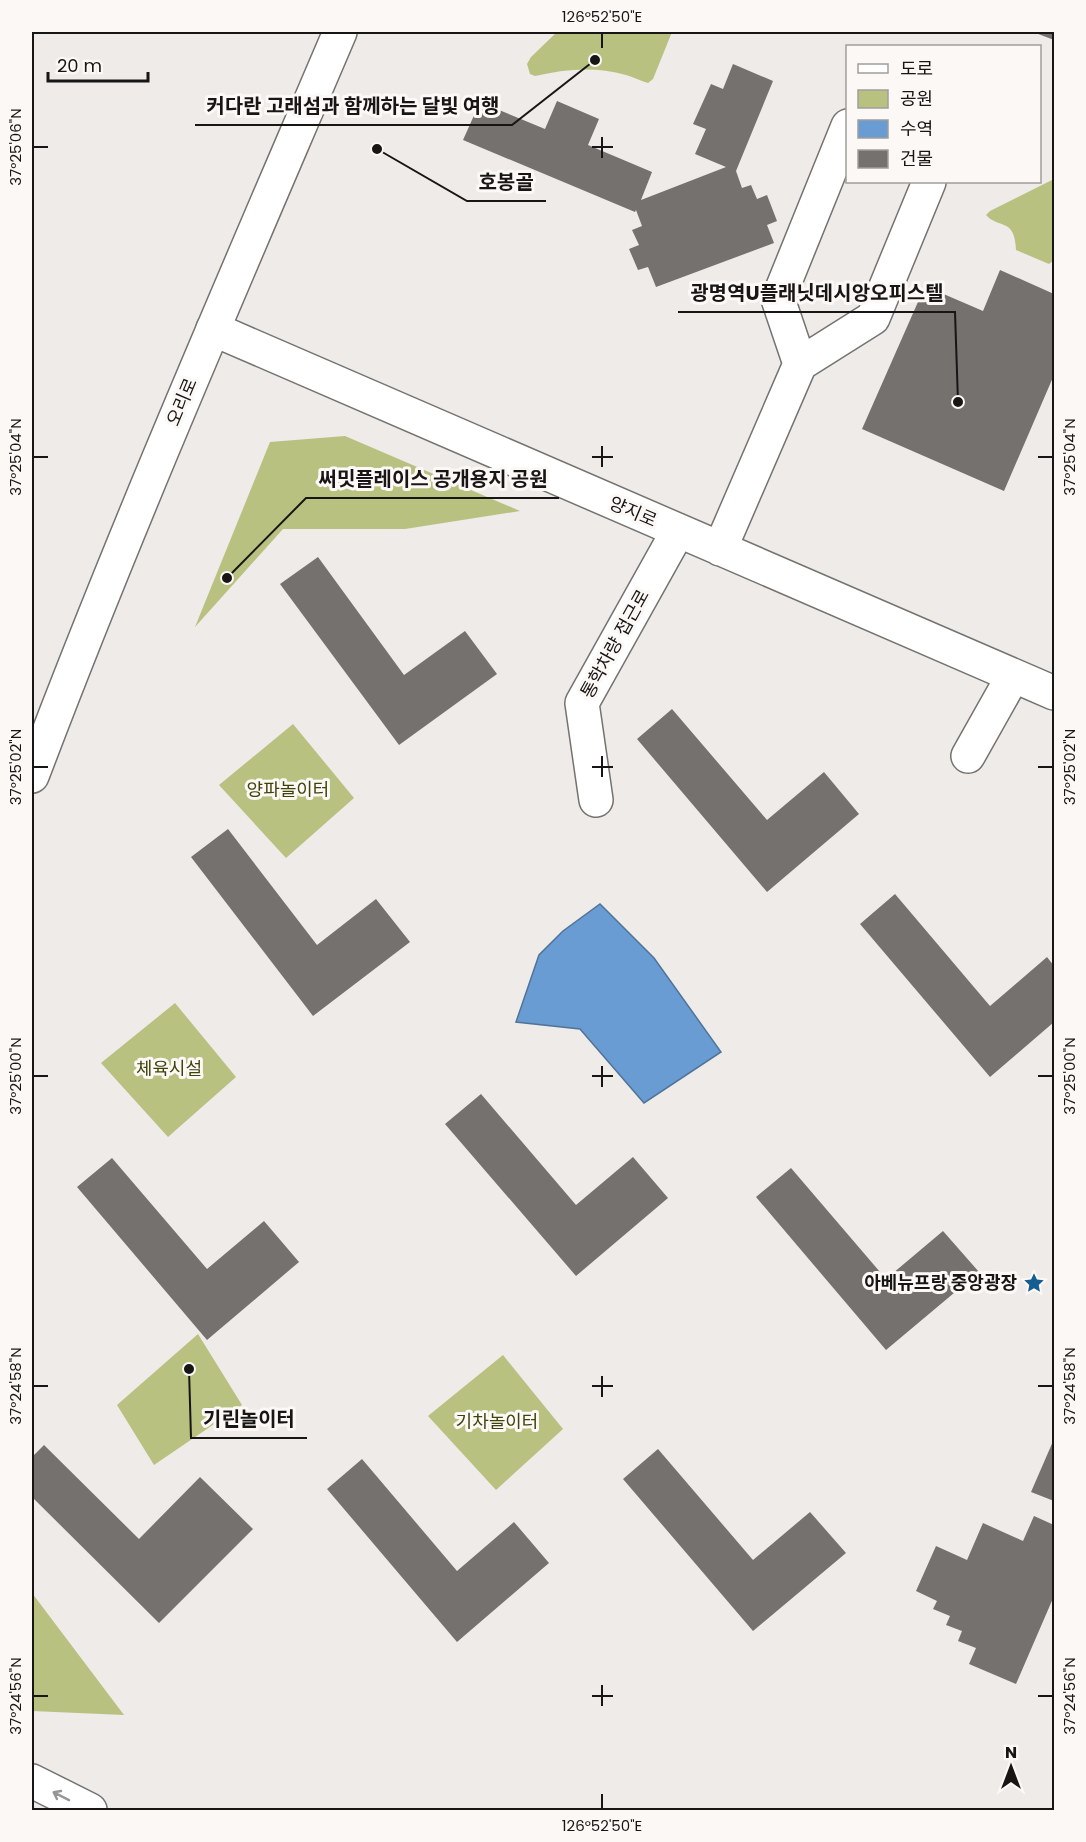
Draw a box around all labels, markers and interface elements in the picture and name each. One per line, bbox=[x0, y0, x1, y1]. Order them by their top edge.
text: 126°52'50"E bbox=[562, 6, 642, 27]
scale bar bbox=[48, 45, 148, 83]
legend bbox=[846, 45, 1041, 183]
text: 20 m bbox=[57, 53, 102, 78]
text: 도로 bbox=[900, 56, 933, 81]
text: 공원 bbox=[900, 86, 933, 111]
callout: 커다란 고래섬과 함께하는 달빛 여행 bbox=[195, 87, 512, 125]
text: 커다란 고래섬과 함께하는 달빛 여행 bbox=[207, 92, 499, 120]
text: 37°25'06"N bbox=[5, 108, 26, 186]
text: 수역 bbox=[900, 116, 933, 141]
text: 건물 bbox=[900, 146, 933, 171]
callout: 호봉골 bbox=[467, 163, 546, 201]
text: 호봉골 bbox=[478, 168, 534, 196]
callout: 광명역U플래닛데시앙오피스텔 bbox=[678, 274, 955, 312]
text: 광명역U플래닛데시앙오피스텔 bbox=[690, 279, 944, 307]
street label: 오리로 bbox=[160, 374, 203, 430]
text: 37°25'04"N bbox=[5, 418, 26, 496]
text: 37°25'04"N bbox=[1059, 418, 1080, 496]
callout: 써밋플레이스 공개용지 공원 bbox=[306, 460, 559, 498]
text: 써밋플레이스 공개용지 공원 bbox=[318, 465, 548, 493]
street label: 양지로 bbox=[605, 490, 661, 533]
street label: 통학차량 접근로 bbox=[574, 585, 655, 703]
text: 37°25'02"N bbox=[5, 729, 26, 805]
text: 37°25'02"N bbox=[1059, 729, 1080, 805]
park label: 양파놀이터 bbox=[247, 777, 329, 802]
text: 37°25'00"N bbox=[5, 1037, 26, 1115]
text: 37°25'00"N bbox=[1059, 1037, 1080, 1115]
park label: 체육시설 bbox=[136, 1056, 202, 1081]
place label: 아베뉴프랑 중앙광장 bbox=[864, 1270, 1017, 1295]
place icon: 아베뉴프랑 중앙광장 bbox=[1022, 1271, 1046, 1295]
text: 37°24'58"N bbox=[5, 1347, 26, 1425]
text: 37°24'58"N bbox=[1059, 1347, 1080, 1425]
callout: 기린놀이터 bbox=[191, 1400, 307, 1438]
text: 기린놀이터 bbox=[203, 1405, 295, 1433]
park label: 기차놀이터 bbox=[456, 1409, 538, 1434]
text: 37°24'56"N bbox=[5, 1657, 26, 1735]
text: 37°24'56"N bbox=[1059, 1657, 1080, 1735]
north arrow bbox=[981, 1737, 1041, 1797]
text: N bbox=[1005, 1741, 1017, 1764]
one-way arrow bbox=[52, 1789, 70, 1801]
text: 126°52'50"E bbox=[562, 1815, 642, 1836]

